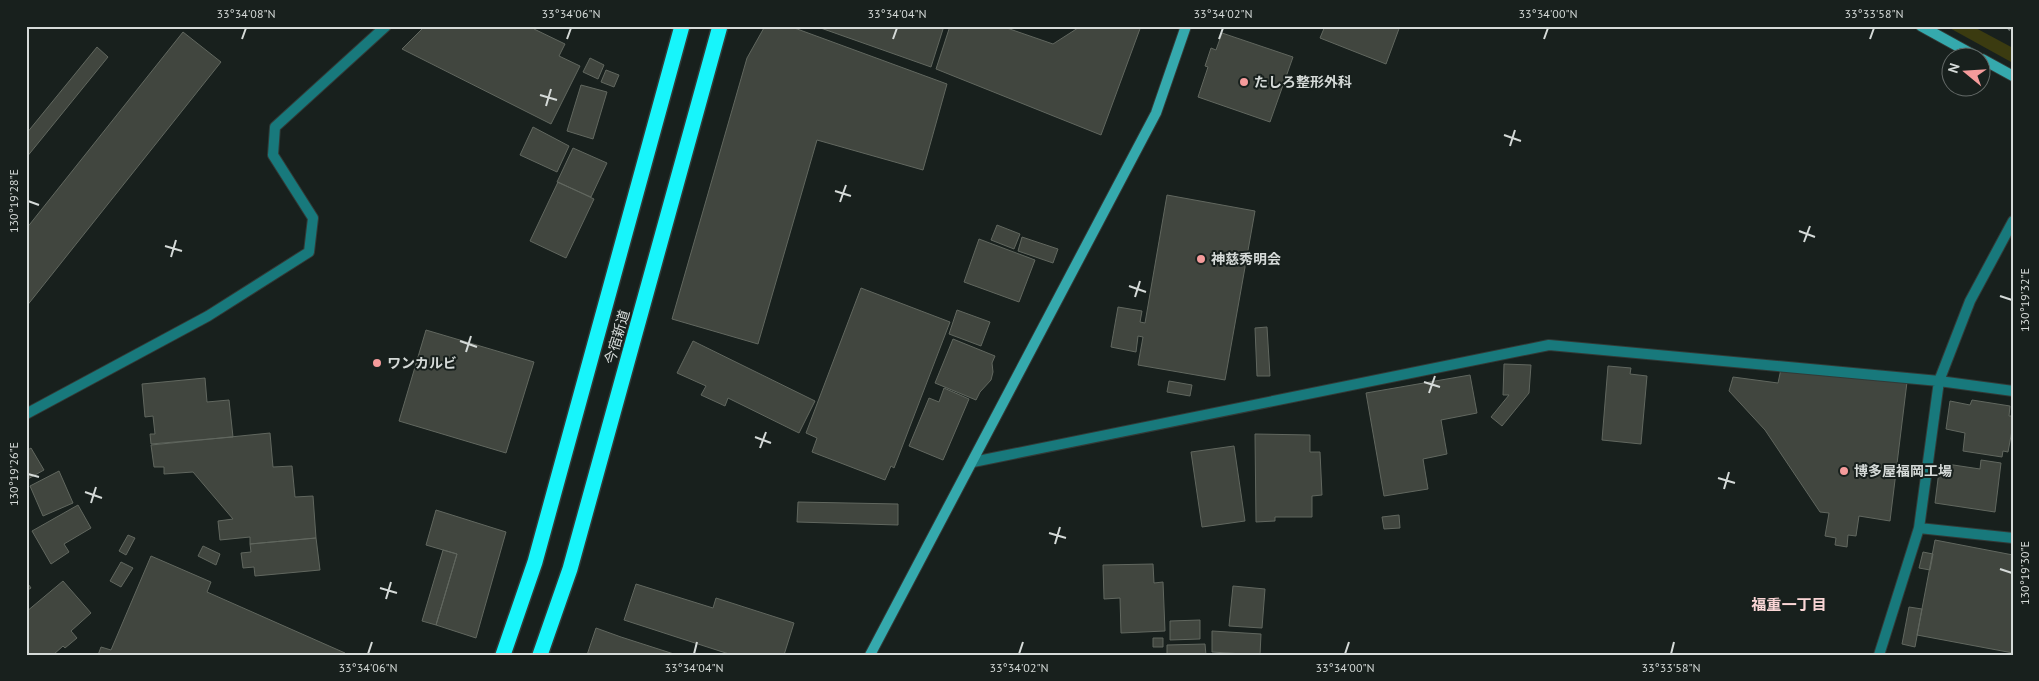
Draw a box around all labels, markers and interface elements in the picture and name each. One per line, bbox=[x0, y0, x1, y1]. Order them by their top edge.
text: 33°34'08"N bbox=[216, 6, 276, 21]
text: 33°34'06"N bbox=[541, 6, 601, 21]
text: 33°34'04"N bbox=[867, 6, 927, 21]
text: 33°34'02"N bbox=[1193, 6, 1253, 21]
text: 33°34'00"N bbox=[1518, 6, 1578, 21]
text: 33°33'58"N bbox=[1844, 6, 1904, 21]
north arrow bbox=[1942, 48, 1992, 98]
text: N bbox=[1944, 61, 1964, 75]
place label: たしろ整形外科 bbox=[1254, 73, 1352, 91]
marker: たしろ整形外科 bbox=[1238, 76, 1250, 88]
text: 130°19'28"E bbox=[6, 169, 21, 233]
place label: 神慈秀明会 bbox=[1211, 250, 1281, 268]
marker: 神慈秀明会 bbox=[1195, 253, 1207, 265]
text: 130°19'32"E bbox=[2017, 268, 2032, 332]
street label: 今宿新道 bbox=[601, 308, 633, 366]
place label: ワンカルビ bbox=[387, 354, 457, 372]
marker: ワンカルビ bbox=[371, 357, 383, 369]
text: 130°19'26"E bbox=[6, 442, 21, 506]
place label: 博多屋福岡工場 bbox=[1854, 462, 1952, 480]
marker: 博多屋福岡工場 bbox=[1838, 465, 1850, 477]
text: 130°19'30"E bbox=[2017, 541, 2032, 605]
district label: 福重一丁目 bbox=[1750, 595, 1827, 614]
text: 33°34'06"N bbox=[338, 660, 398, 675]
text: 33°34'04"N bbox=[664, 660, 724, 675]
text: 33°34'02"N bbox=[989, 660, 1049, 675]
text: 33°34'00"N bbox=[1315, 660, 1375, 675]
text: 33°33'58"N bbox=[1641, 660, 1701, 675]

